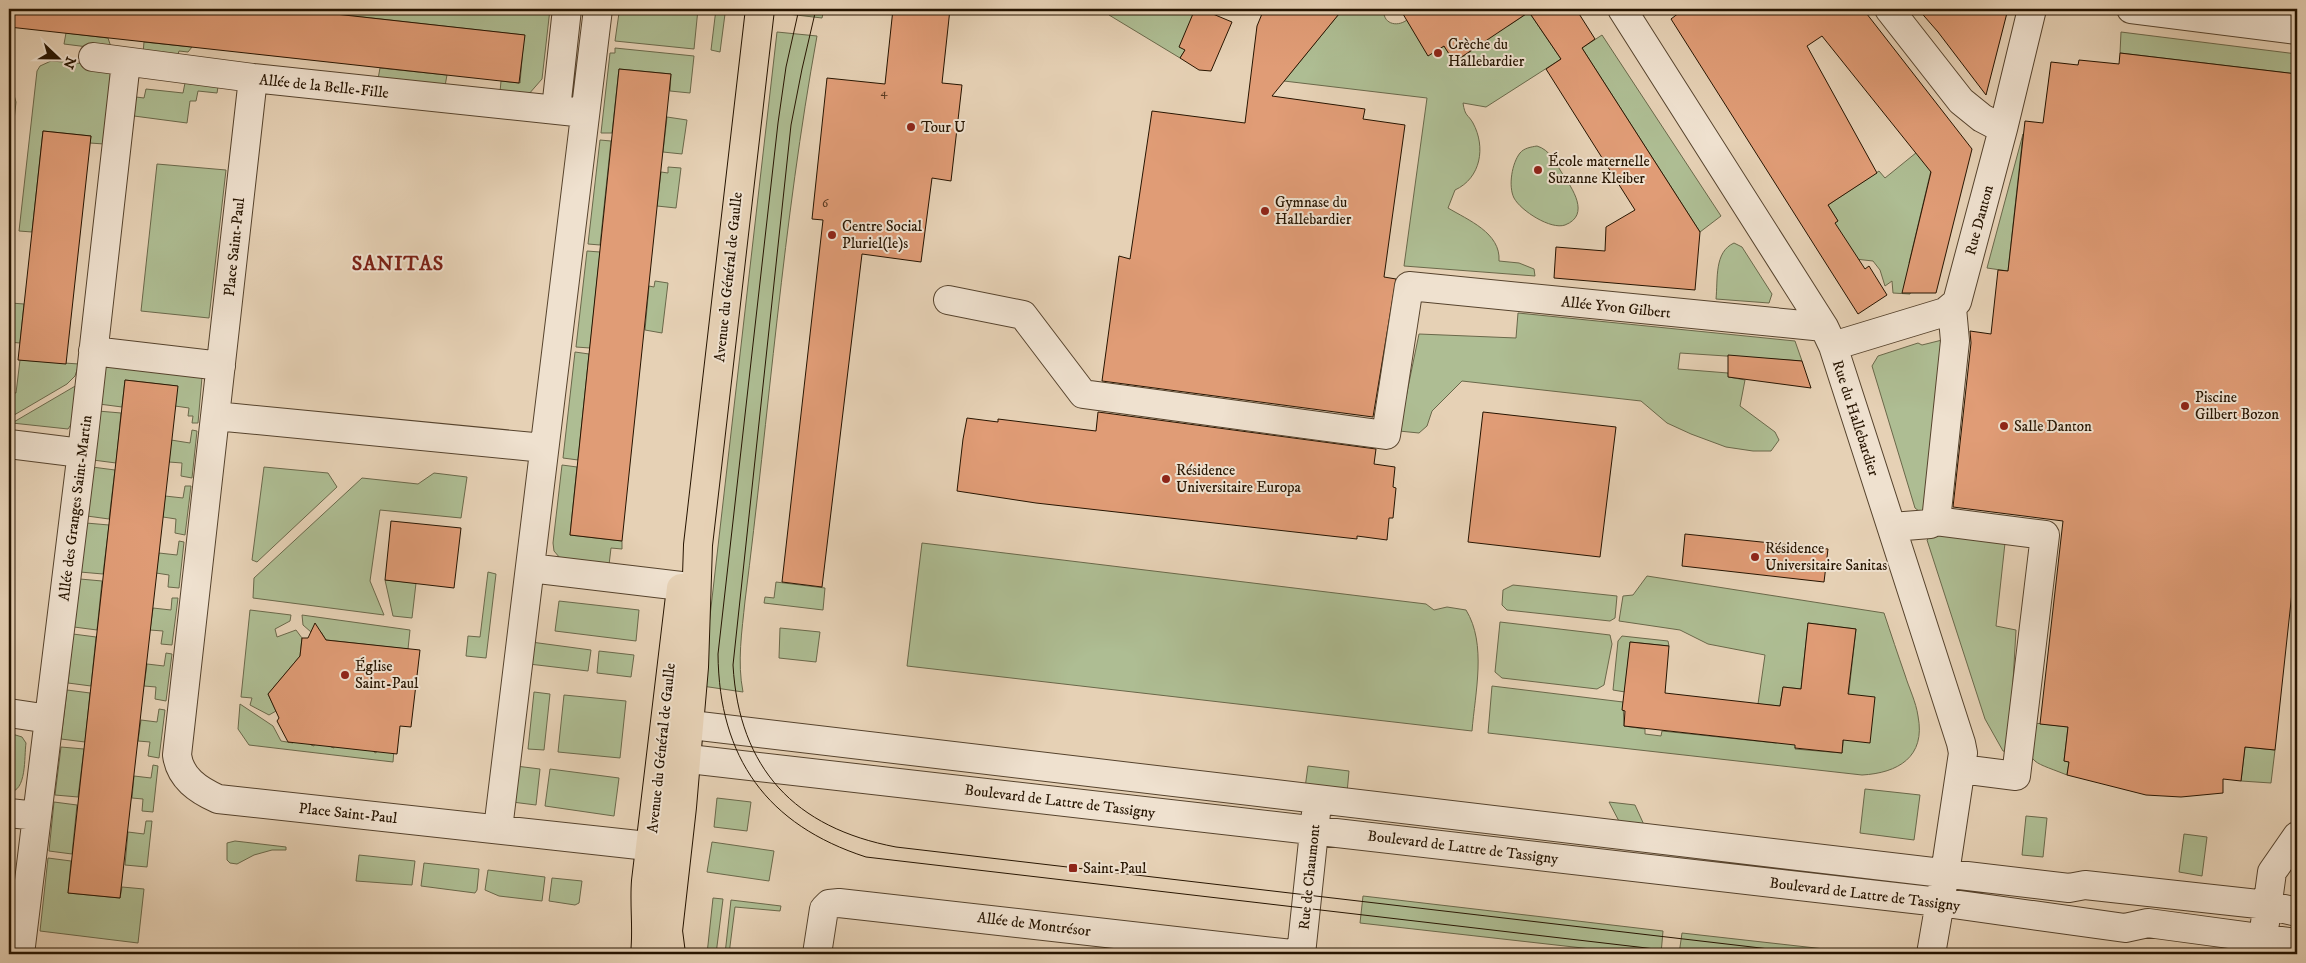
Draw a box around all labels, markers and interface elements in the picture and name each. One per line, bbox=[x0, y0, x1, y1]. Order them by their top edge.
north arrow bbox=[32, 32, 82, 82]
place label: Crèche du Hallebardier bbox=[1448, 35, 1525, 71]
marker: Crèche du Hallebardier bbox=[1432, 47, 1444, 59]
text: N bbox=[58, 54, 80, 72]
street label: Allée de la Belle-Fille bbox=[258, 70, 390, 103]
house number: 4 bbox=[881, 85, 889, 100]
place label: Tour U bbox=[921, 118, 966, 137]
marker: Tour U bbox=[905, 121, 917, 133]
place label: École maternelle Suzanne Kleiber bbox=[1548, 152, 1650, 188]
marker: École maternelle Suzanne Kleiber bbox=[1532, 164, 1544, 176]
street label: Rue Danton bbox=[1961, 183, 1998, 257]
street label: Avenue du Général de Gaulle bbox=[710, 191, 747, 363]
place label: Gymnase du Hallebardier bbox=[1275, 193, 1352, 229]
street label: Place Saint-Paul bbox=[220, 196, 249, 297]
house number: 6 bbox=[822, 196, 829, 211]
marker: Gymnase du Hallebardier bbox=[1259, 205, 1271, 217]
place label: Centre Social Pluriel(le)s bbox=[842, 217, 923, 253]
marker: Centre Social Pluriel(le)s bbox=[826, 229, 838, 241]
district label: SANITAS bbox=[352, 252, 444, 277]
street label: Allée Yvon Gilbert bbox=[1560, 292, 1672, 323]
street label: Rue du Hallebardier bbox=[1828, 358, 1883, 479]
place label: Piscine Gilbert Bozon bbox=[2195, 388, 2279, 424]
marker: Piscine Gilbert Bozon bbox=[2179, 400, 2191, 412]
street label: Allée des Granges Saint-Martin bbox=[55, 414, 96, 602]
place label: Salle Danton bbox=[2014, 417, 2092, 436]
marker: Salle Danton bbox=[1998, 420, 2010, 432]
place label: Résidence Universitaire Europa bbox=[1176, 461, 1301, 497]
marker: Résidence Universitaire Europa bbox=[1160, 473, 1172, 485]
place label: Résidence Universitaire Sanitas bbox=[1765, 539, 1887, 575]
marker: Résidence Universitaire Sanitas bbox=[1749, 551, 1761, 563]
place label: Église Saint-Paul bbox=[355, 657, 419, 693]
street label: Avenue du Général de Gaulle bbox=[643, 662, 680, 834]
marker: Église Saint-Paul bbox=[339, 669, 351, 681]
street label: Boulevard de Lattre de Tassigny bbox=[964, 780, 1157, 823]
street label: Place Saint-Paul bbox=[298, 799, 399, 828]
street label: Rue de Chaumont bbox=[1295, 823, 1325, 931]
street label: Boulevard de Lattre de Tassigny bbox=[1367, 826, 1560, 869]
place label: Saint-Paul bbox=[1083, 859, 1147, 878]
marker: Saint-Paul bbox=[1067, 862, 1079, 874]
street label: Boulevard de Lattre de Tassigny bbox=[1769, 873, 1962, 916]
street label: Allée de Montrésor bbox=[976, 908, 1092, 941]

